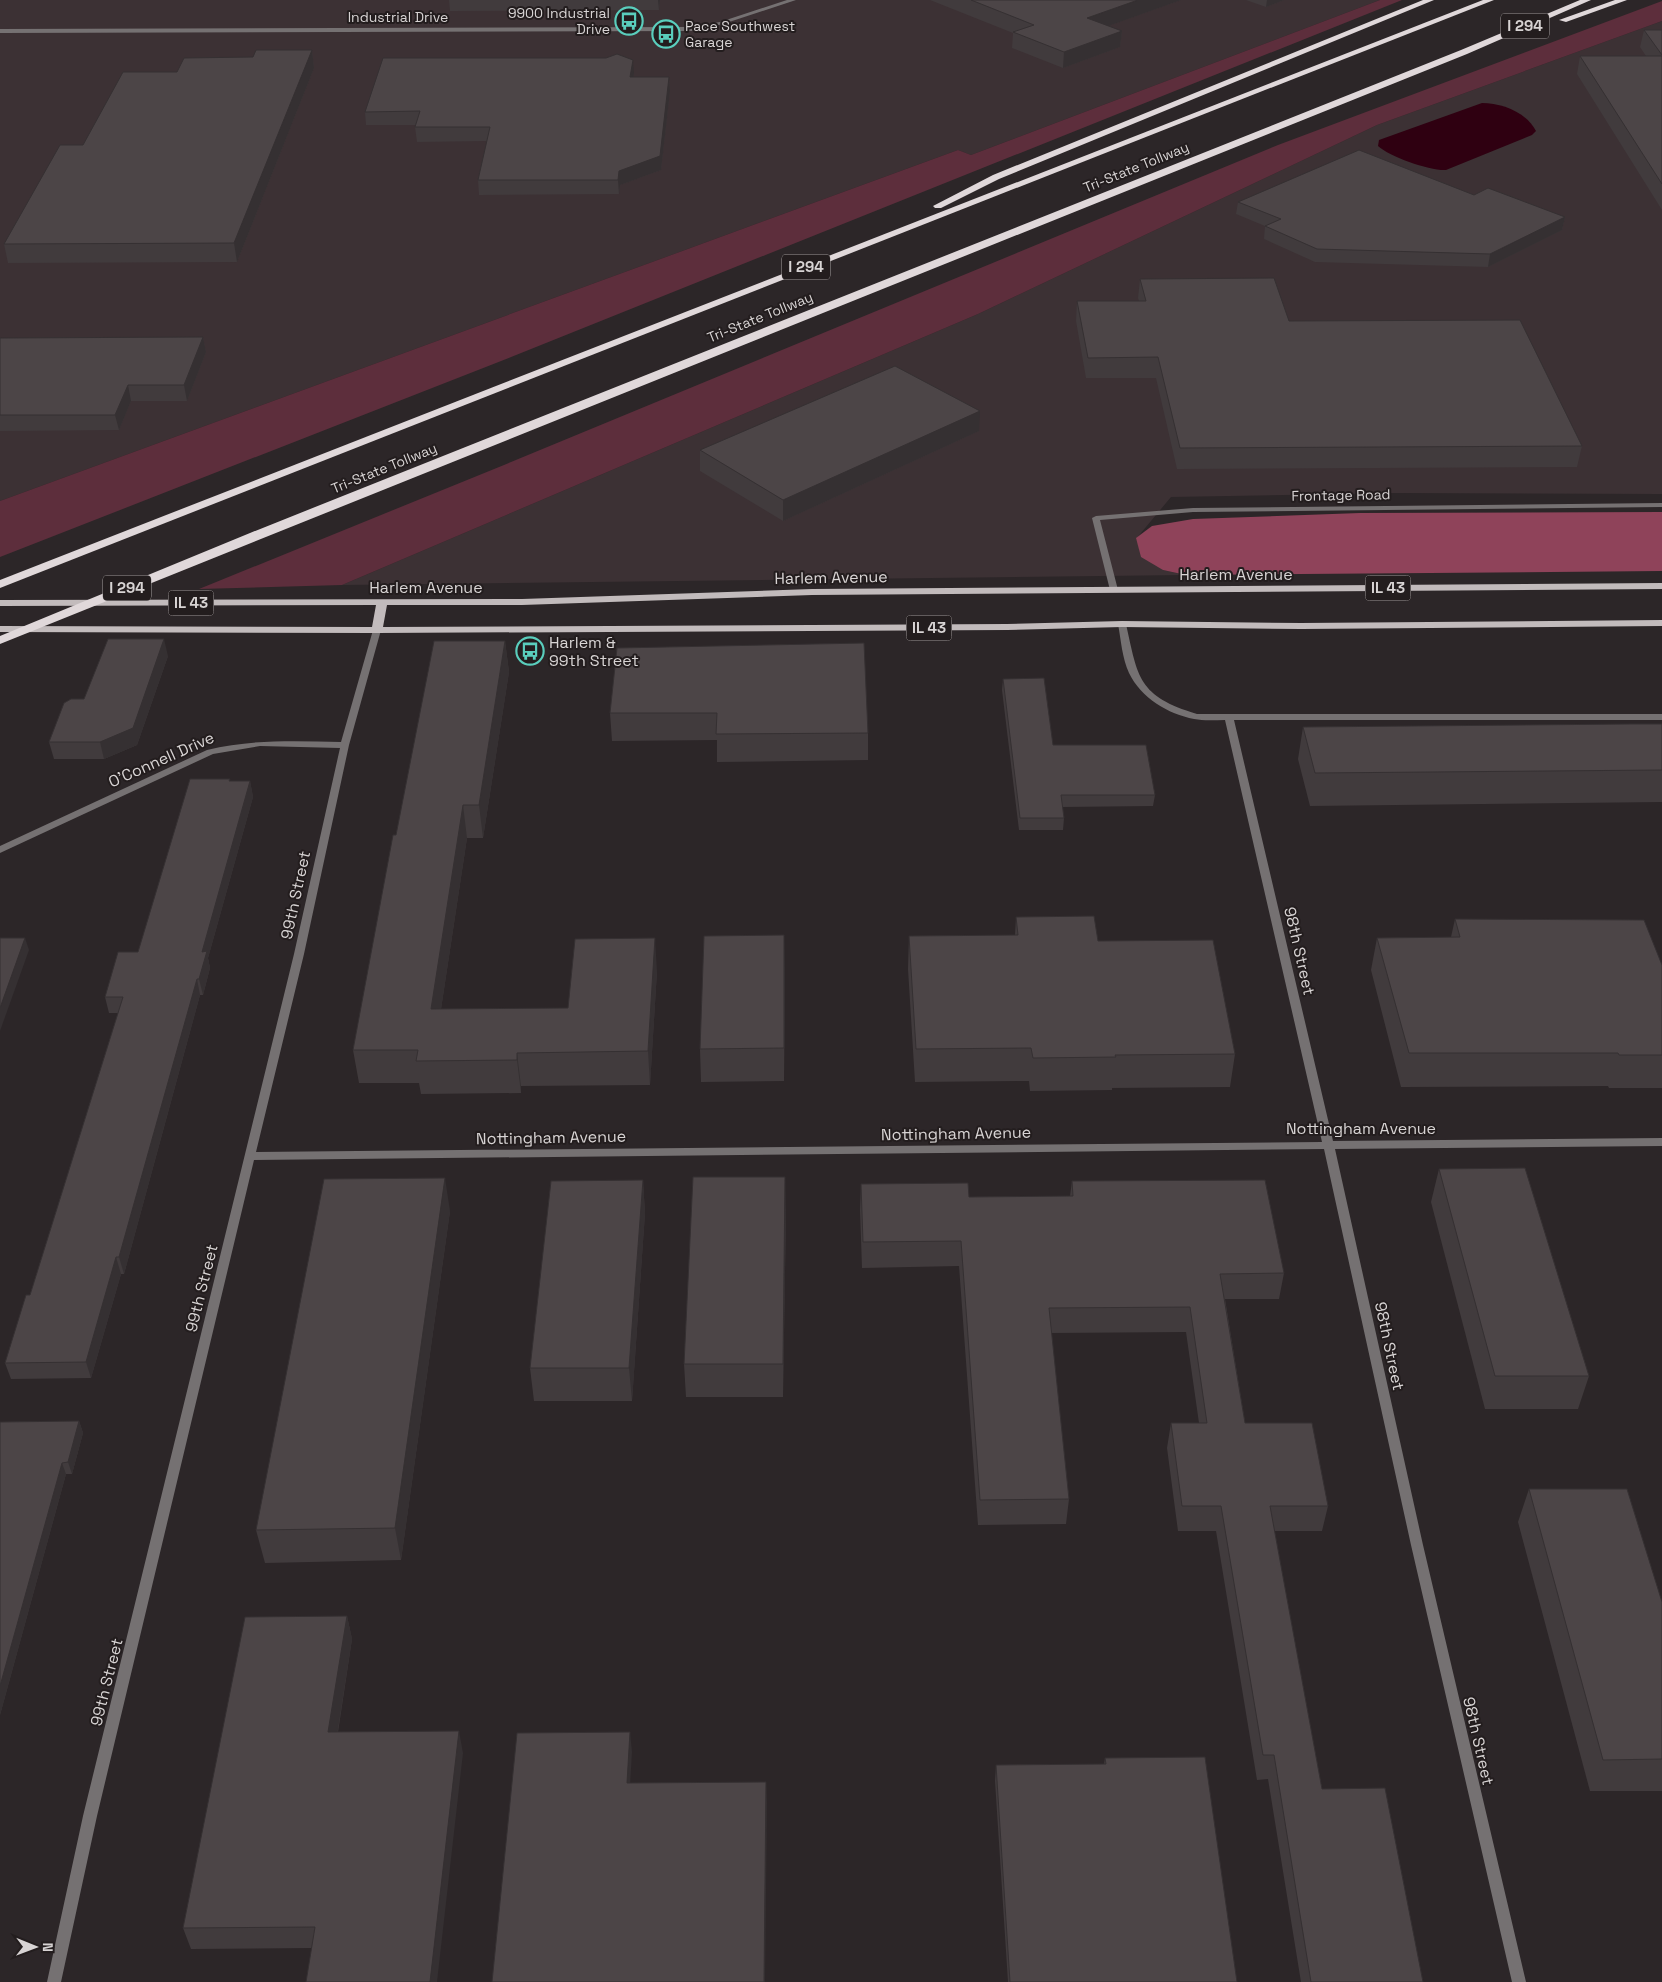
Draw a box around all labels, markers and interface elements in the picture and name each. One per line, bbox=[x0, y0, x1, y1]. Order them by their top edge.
place label: 9900 Industrial Drive bbox=[508, 4, 610, 38]
bus stop icon: 9900 Industrial Drive bbox=[614, 6, 644, 36]
street label: Industrial Drive bbox=[348, 8, 448, 26]
road number: I 294 bbox=[1501, 14, 1549, 38]
place label: Pace Southwest Garage bbox=[685, 17, 795, 51]
bus stop icon: Pace Southwest Garage bbox=[651, 19, 681, 49]
street label: Tri-State Tollway bbox=[1081, 138, 1191, 196]
road number: I 294 bbox=[782, 254, 830, 280]
street label: Tri-State Tollway bbox=[705, 288, 815, 346]
street label: Tri-State Tollway bbox=[329, 439, 439, 497]
street label: Frontage Road bbox=[1291, 485, 1391, 505]
street label: Harlem Avenue bbox=[1179, 564, 1293, 585]
street label: Harlem Avenue bbox=[774, 566, 888, 589]
road number: I 294 bbox=[103, 576, 151, 600]
road number: IL 43 bbox=[1366, 576, 1410, 600]
street label: Harlem Avenue bbox=[369, 577, 483, 598]
road number: IL 43 bbox=[168, 590, 214, 616]
road number: IL 43 bbox=[906, 616, 952, 640]
place label: Harlem & 99th Street bbox=[549, 632, 639, 671]
bus stop icon: Harlem & 99th Street bbox=[515, 636, 545, 666]
street label: O'Connell Drive bbox=[105, 727, 218, 792]
street label: 99th Street bbox=[276, 849, 315, 941]
street label: 98th Street bbox=[1279, 905, 1320, 997]
street label: Nottingham Avenue bbox=[1286, 1118, 1436, 1139]
street label: Nottingham Avenue bbox=[881, 1122, 1031, 1145]
street label: Nottingham Avenue bbox=[476, 1126, 626, 1149]
street label: 99th Street bbox=[180, 1242, 223, 1334]
street label: 98th Street bbox=[1370, 1300, 1409, 1392]
street label: 99th Street bbox=[85, 1636, 128, 1728]
street label: 98th Street bbox=[1458, 1695, 1499, 1787]
north arrow bbox=[10, 1922, 60, 1972]
text: N bbox=[39, 1942, 57, 1952]

